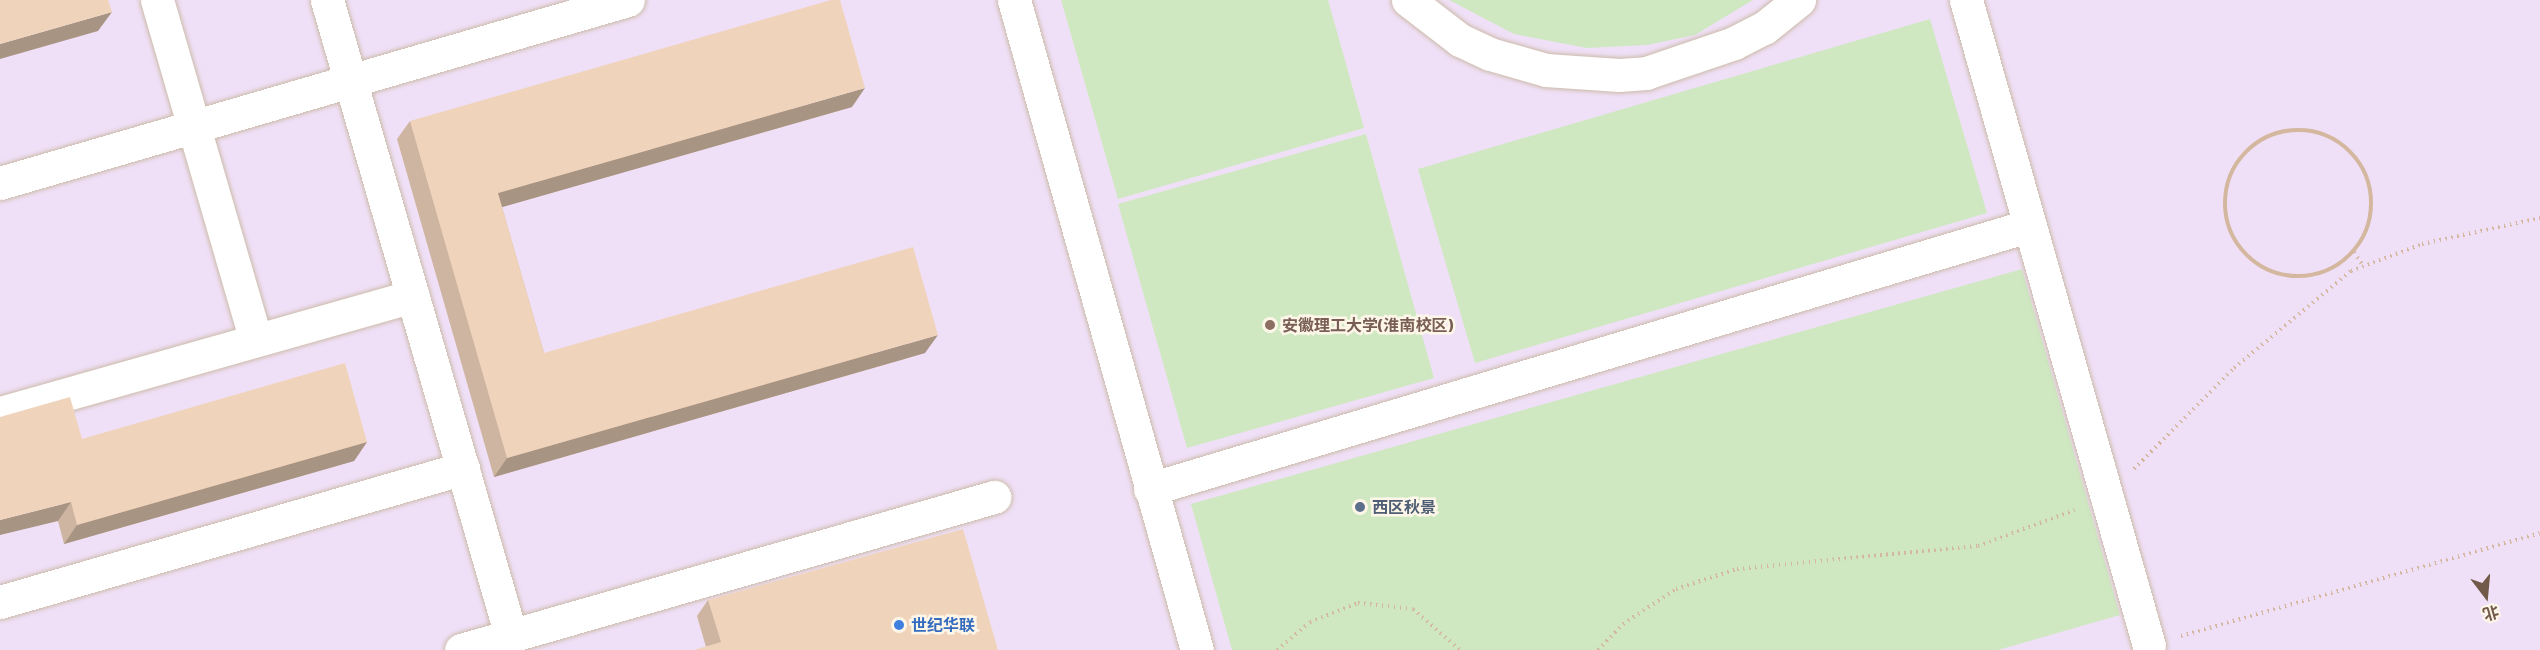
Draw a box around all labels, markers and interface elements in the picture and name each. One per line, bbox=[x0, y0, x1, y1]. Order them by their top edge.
place label: 安徽理工大学(淮南校区) bbox=[1282, 315, 1453, 335]
marker: 安徽理工大学(淮南校区) bbox=[1263, 318, 1277, 332]
place label: 西区秋景 bbox=[1372, 497, 1436, 517]
marker: 西区秋景 bbox=[1353, 500, 1367, 514]
north arrow bbox=[2456, 566, 2516, 626]
text: 北 bbox=[2481, 602, 2501, 625]
place label: 世纪华联 bbox=[911, 615, 975, 635]
marker: 世纪华联 bbox=[892, 618, 906, 632]

